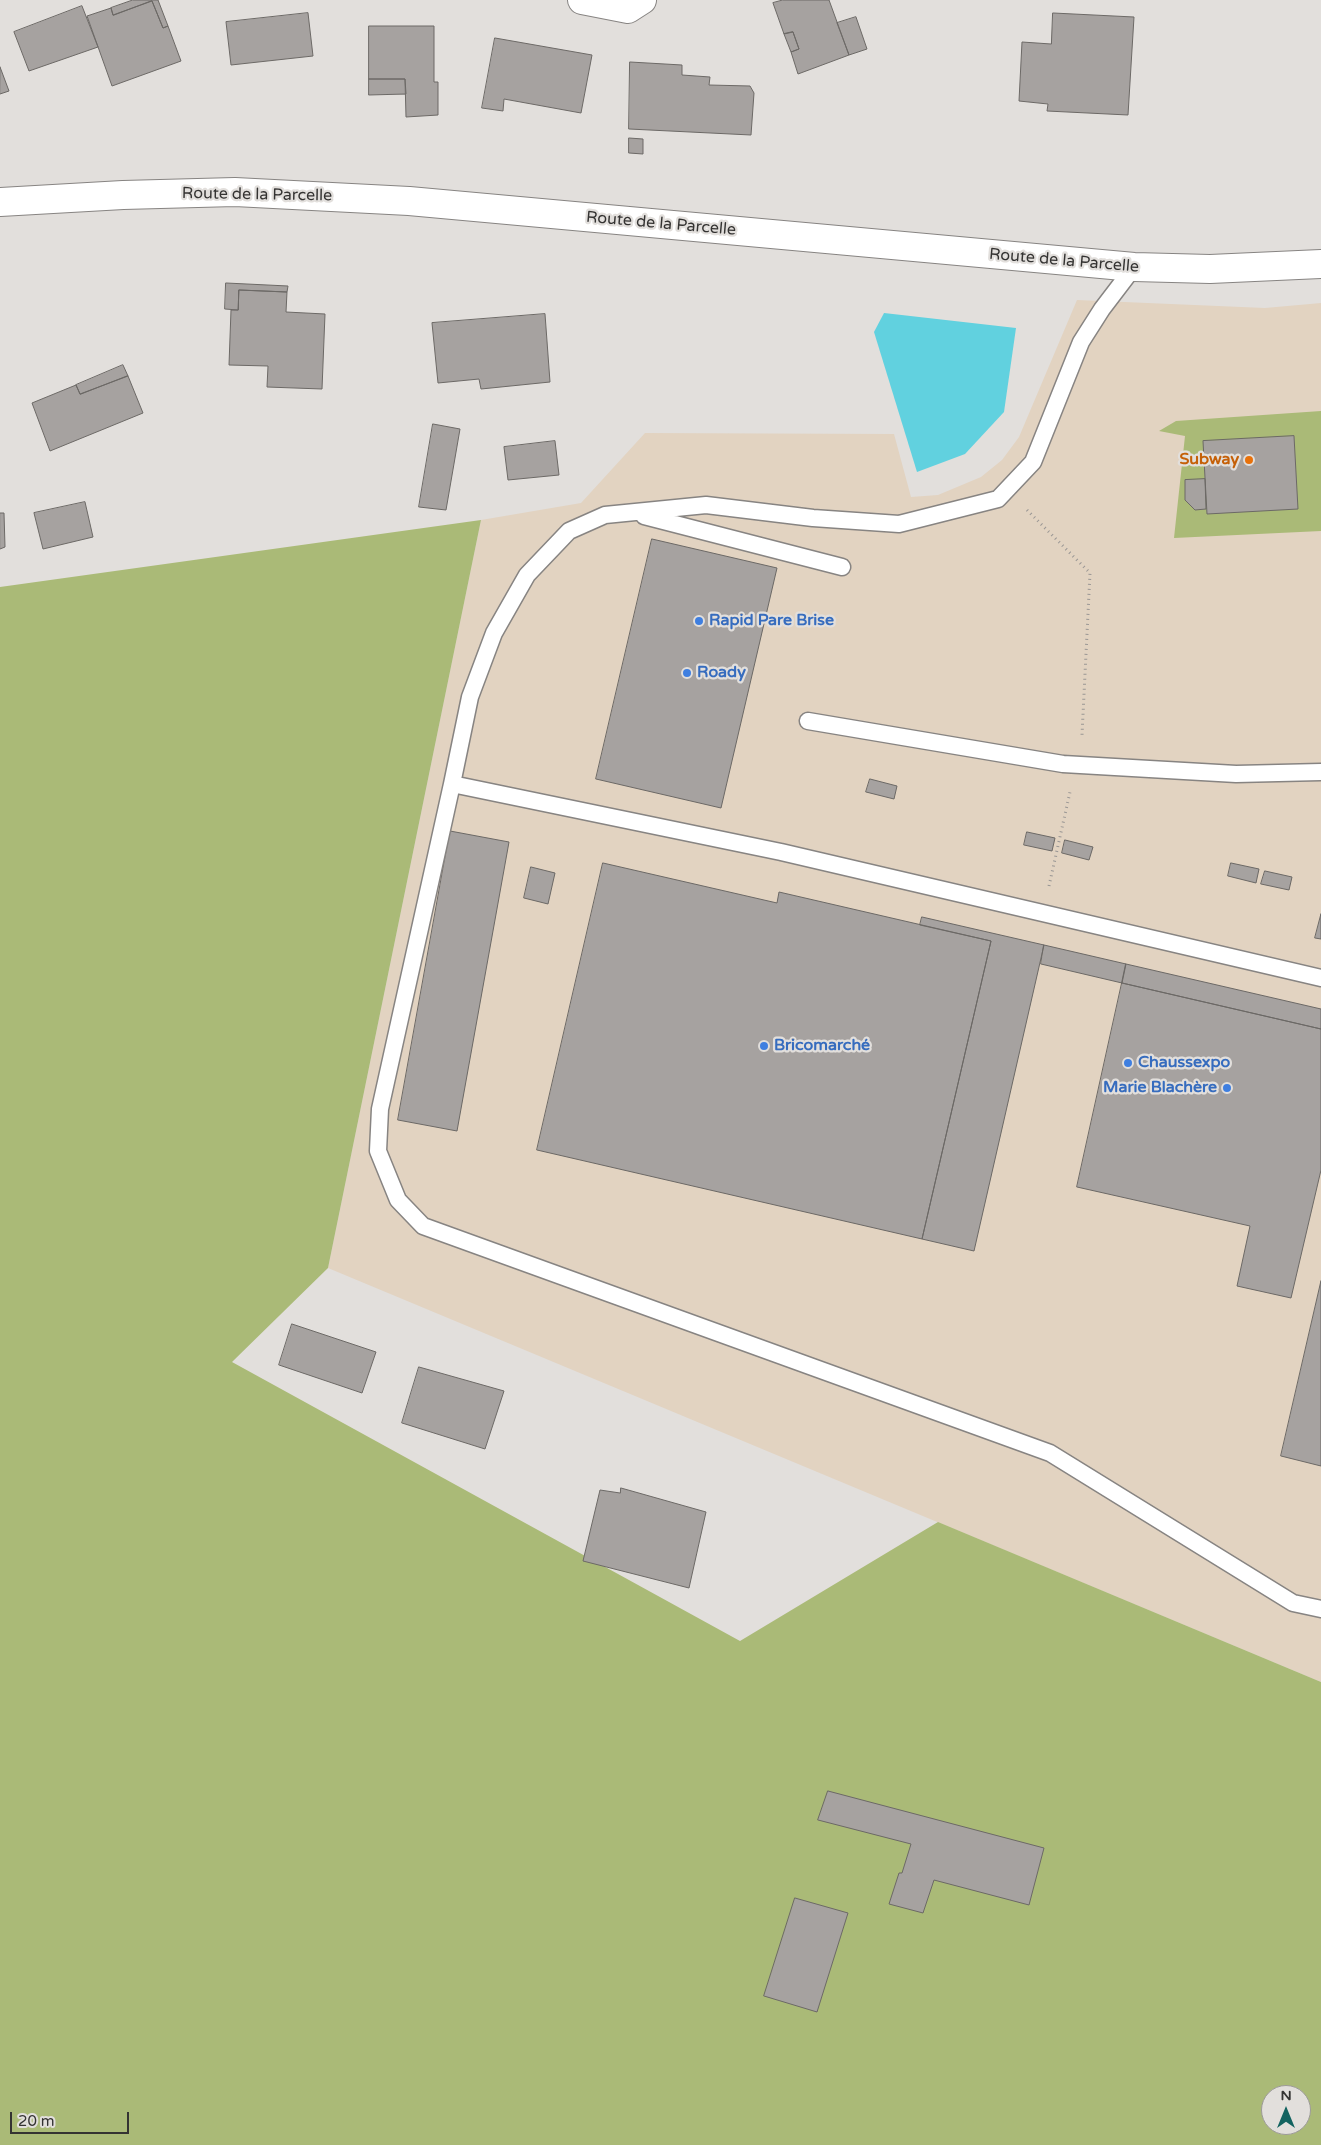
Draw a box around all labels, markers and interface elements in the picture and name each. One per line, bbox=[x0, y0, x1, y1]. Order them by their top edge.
street label: Route de la Parcelle bbox=[182, 184, 332, 206]
street label: Route de la Parcelle bbox=[585, 208, 737, 240]
street label: Route de la Parcelle bbox=[988, 245, 1140, 277]
place label: Subway bbox=[1180, 450, 1239, 470]
marker: Subway bbox=[1243, 454, 1255, 466]
place label: Rapid Pare Brise bbox=[709, 611, 834, 631]
marker: Rapid Pare Brise bbox=[693, 615, 705, 627]
place label: Roady bbox=[697, 663, 746, 683]
marker: Roady bbox=[681, 667, 693, 679]
place label: Bricomarché bbox=[774, 1036, 870, 1056]
marker: Bricomarché bbox=[758, 1040, 770, 1052]
place label: Chaussexpo bbox=[1138, 1053, 1230, 1073]
marker: Chaussexpo bbox=[1122, 1057, 1134, 1069]
place label: Marie Blachère bbox=[1103, 1078, 1217, 1098]
marker: Marie Blachère bbox=[1221, 1082, 1233, 1094]
north arrow bbox=[1261, 2085, 1311, 2135]
text: N bbox=[1280, 2087, 1292, 2104]
scale bar bbox=[12, 2102, 131, 2134]
text: 20 m bbox=[18, 2112, 55, 2130]

